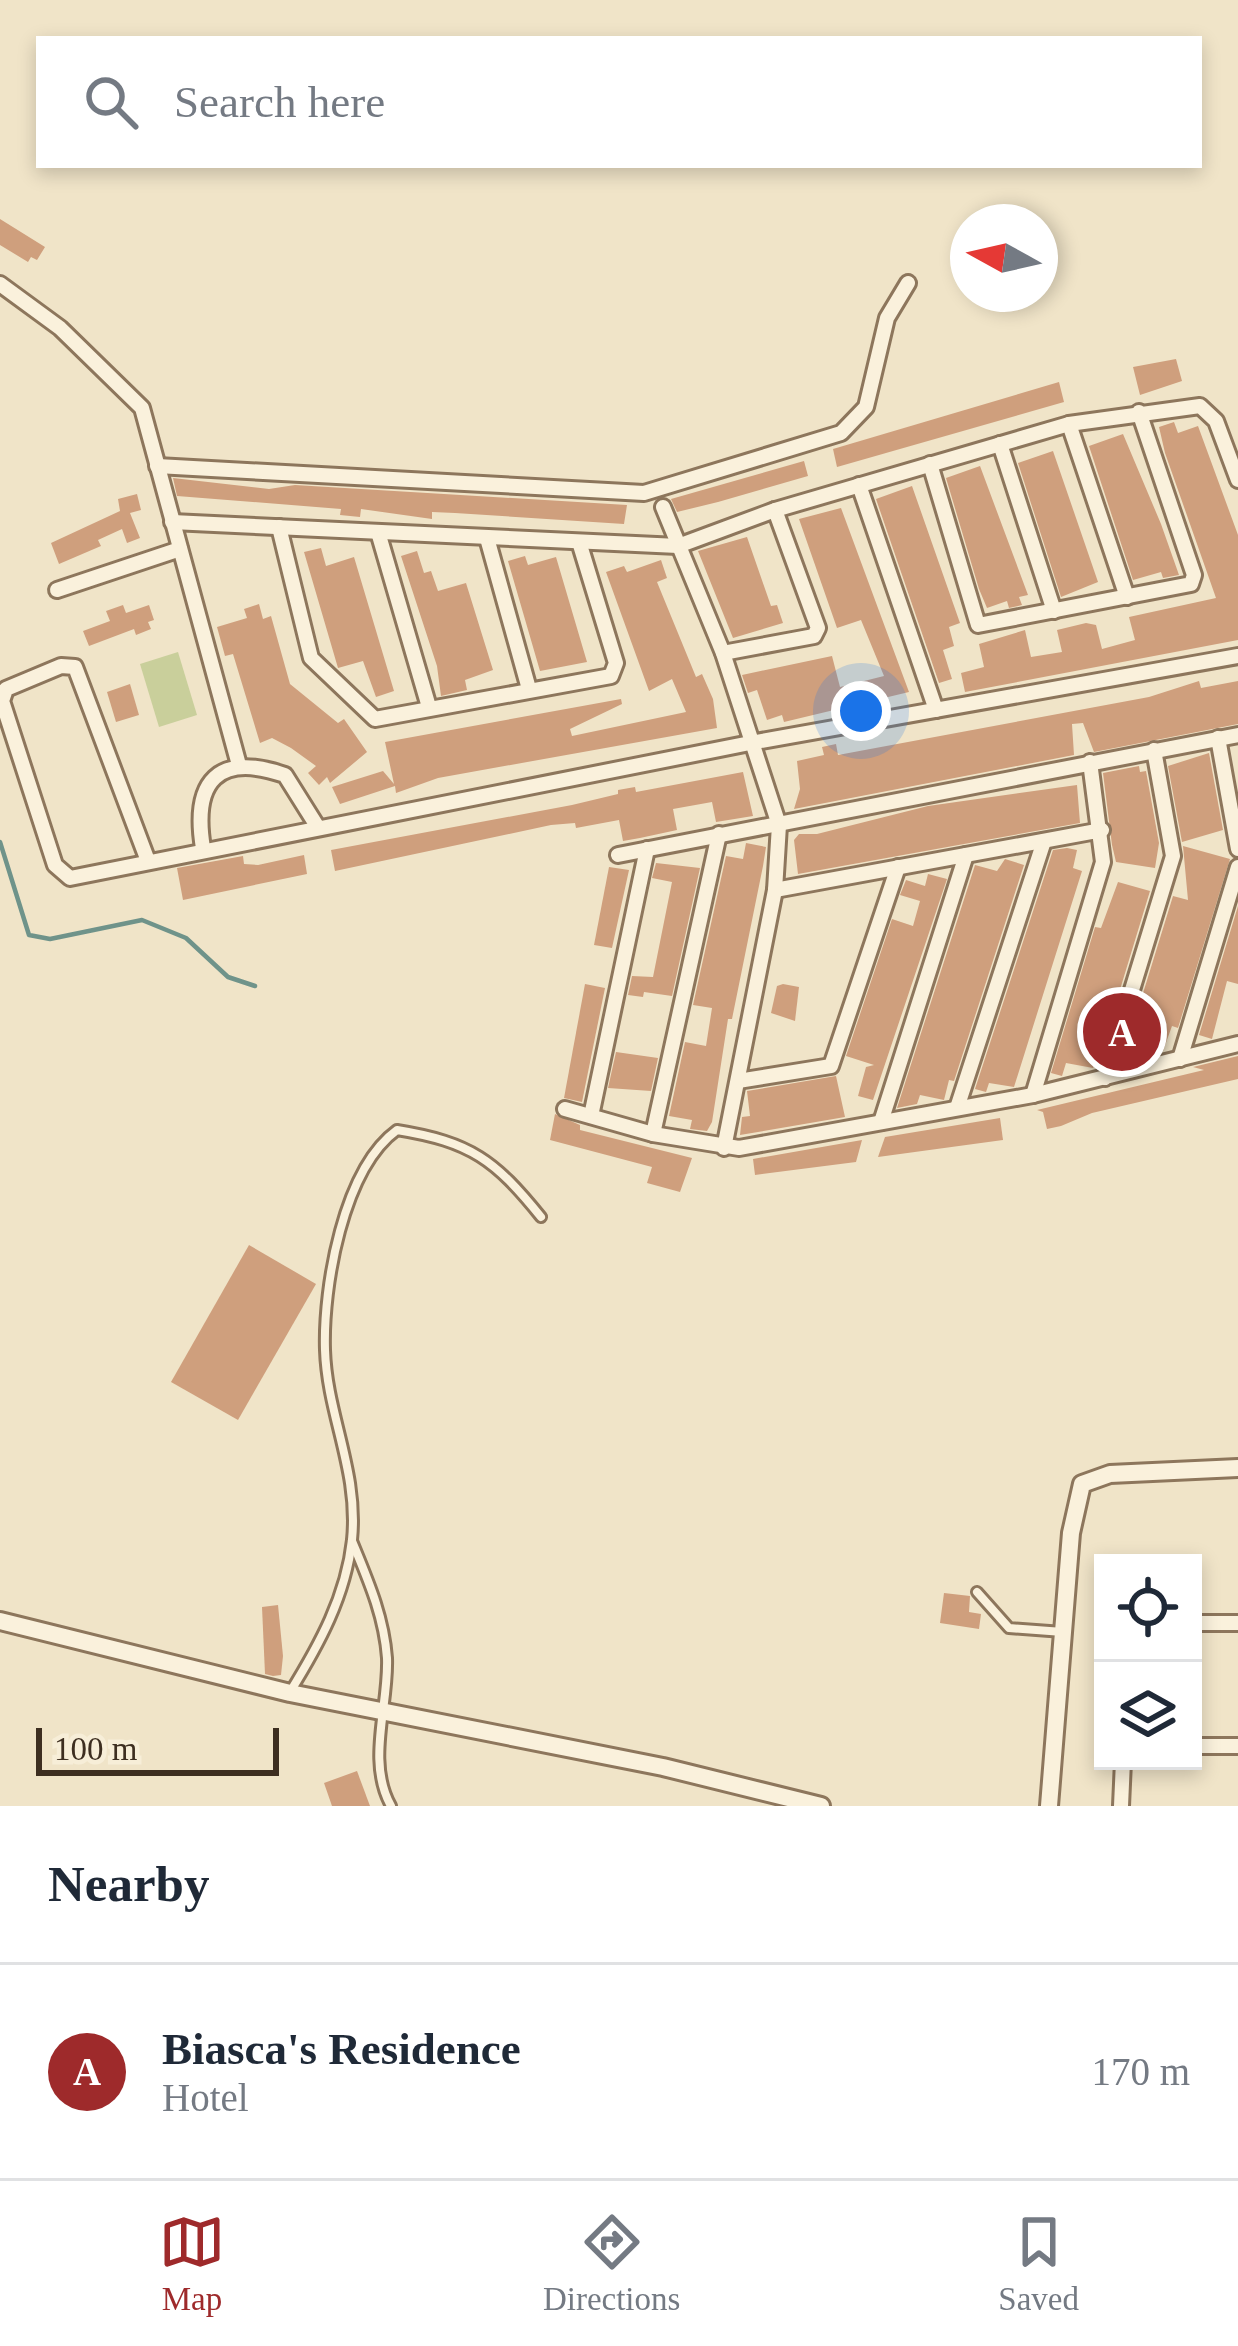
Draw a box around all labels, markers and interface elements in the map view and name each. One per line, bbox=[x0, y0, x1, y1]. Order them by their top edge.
search box bbox=[36, 36, 1202, 168]
icon: search bbox=[78, 69, 144, 135]
text: Search here bbox=[174, 77, 385, 127]
north arrow bbox=[950, 204, 1058, 312]
your location bbox=[831, 681, 891, 741]
pin: A bbox=[1083, 987, 1161, 1077]
map controls bbox=[1094, 1554, 1202, 1770]
button: locate bbox=[1094, 1554, 1202, 1662]
button: layers bbox=[1094, 1662, 1202, 1770]
scale bar bbox=[36, 1722, 279, 1775]
text: 100 m bbox=[54, 1731, 137, 1767]
text: Nearby bbox=[48, 1856, 209, 1912]
text: Biasca's Residence bbox=[162, 2024, 521, 2074]
text: A bbox=[73, 2050, 101, 2093]
text: 170 m bbox=[1091, 2050, 1190, 2093]
text: Hotel bbox=[162, 2076, 249, 2119]
tab: Map bbox=[159, 2209, 225, 2318]
tab: Directions bbox=[543, 2209, 680, 2318]
tab: Saved bbox=[998, 2209, 1079, 2318]

